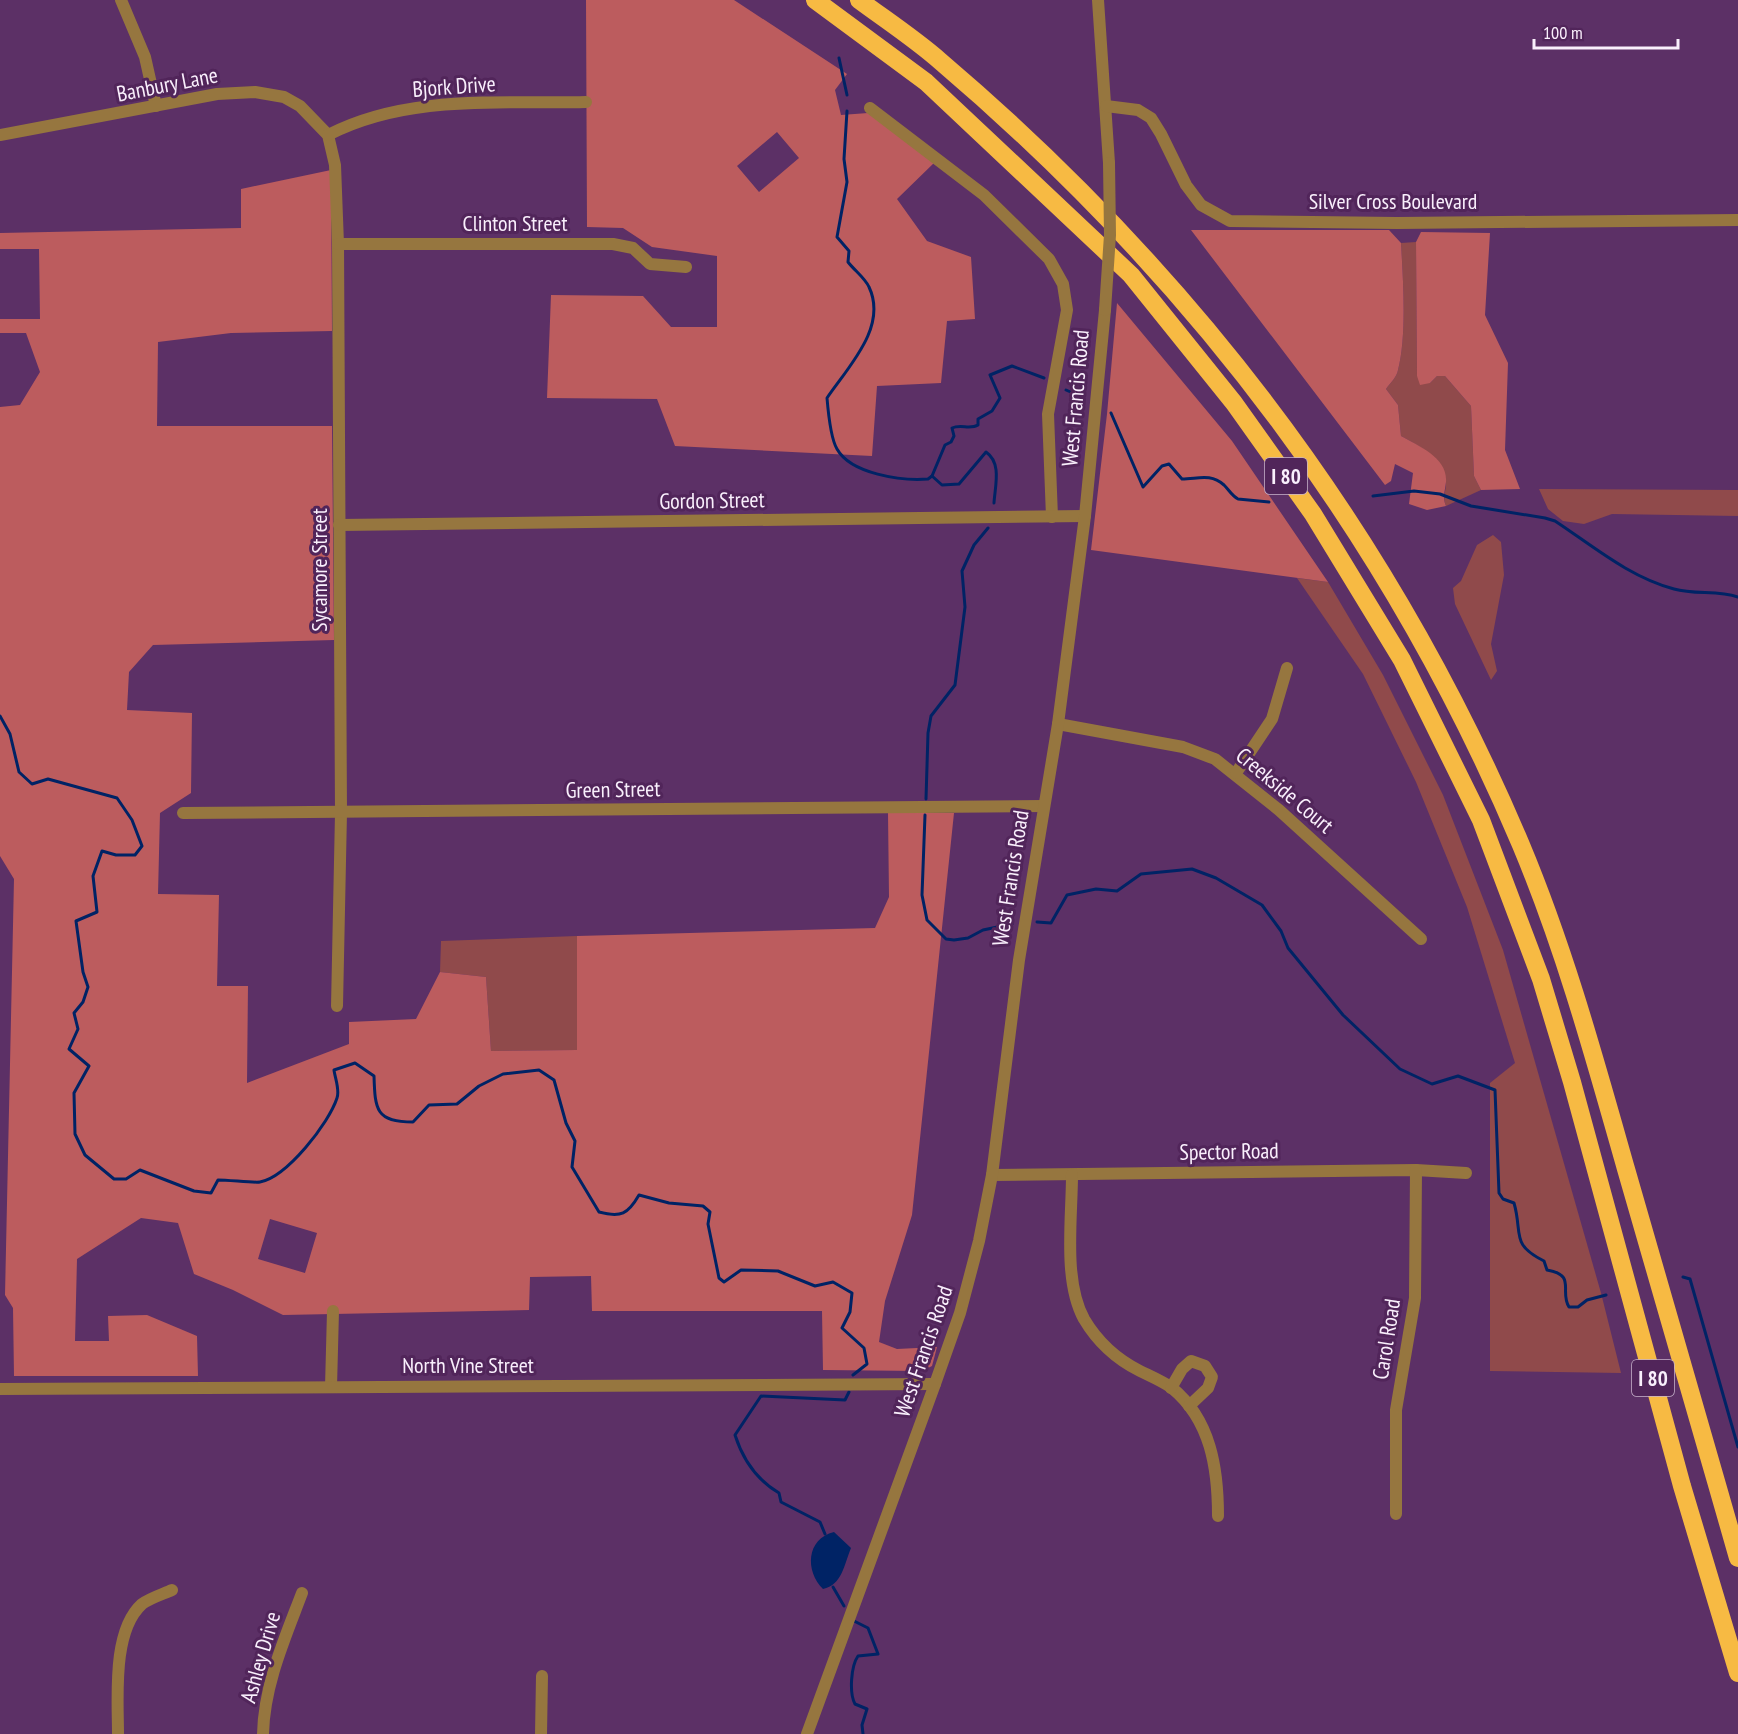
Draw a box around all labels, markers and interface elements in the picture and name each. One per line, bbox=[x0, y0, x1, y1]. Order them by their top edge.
scale bar bbox=[1534, 12, 1678, 50]
text: 100 m bbox=[1543, 21, 1583, 44]
street label: Banbury Lane bbox=[114, 60, 220, 108]
street label: Bjork Drive bbox=[411, 69, 497, 103]
street label: Silver Cross Boulevard bbox=[1309, 187, 1477, 215]
street label: Clinton Street bbox=[463, 209, 567, 237]
street label: West Francis Road bbox=[1055, 329, 1095, 467]
road number: I 80 bbox=[1265, 458, 1307, 494]
street label: Gordon Street bbox=[659, 485, 765, 515]
street label: Sycamore Street bbox=[305, 508, 333, 632]
street label: Creekside Court bbox=[1230, 741, 1340, 839]
street label: Green Street bbox=[565, 774, 661, 804]
street label: West Francis Road bbox=[985, 808, 1035, 948]
street label: Spector Road bbox=[1179, 1136, 1279, 1166]
street label: West Francis Road bbox=[887, 1282, 959, 1420]
street label: Carol Road bbox=[1366, 1297, 1406, 1381]
street label: North Vine Street bbox=[402, 1351, 534, 1379]
road number: I 80 bbox=[1632, 1360, 1674, 1396]
street label: Ashley Drive bbox=[234, 1608, 286, 1706]

